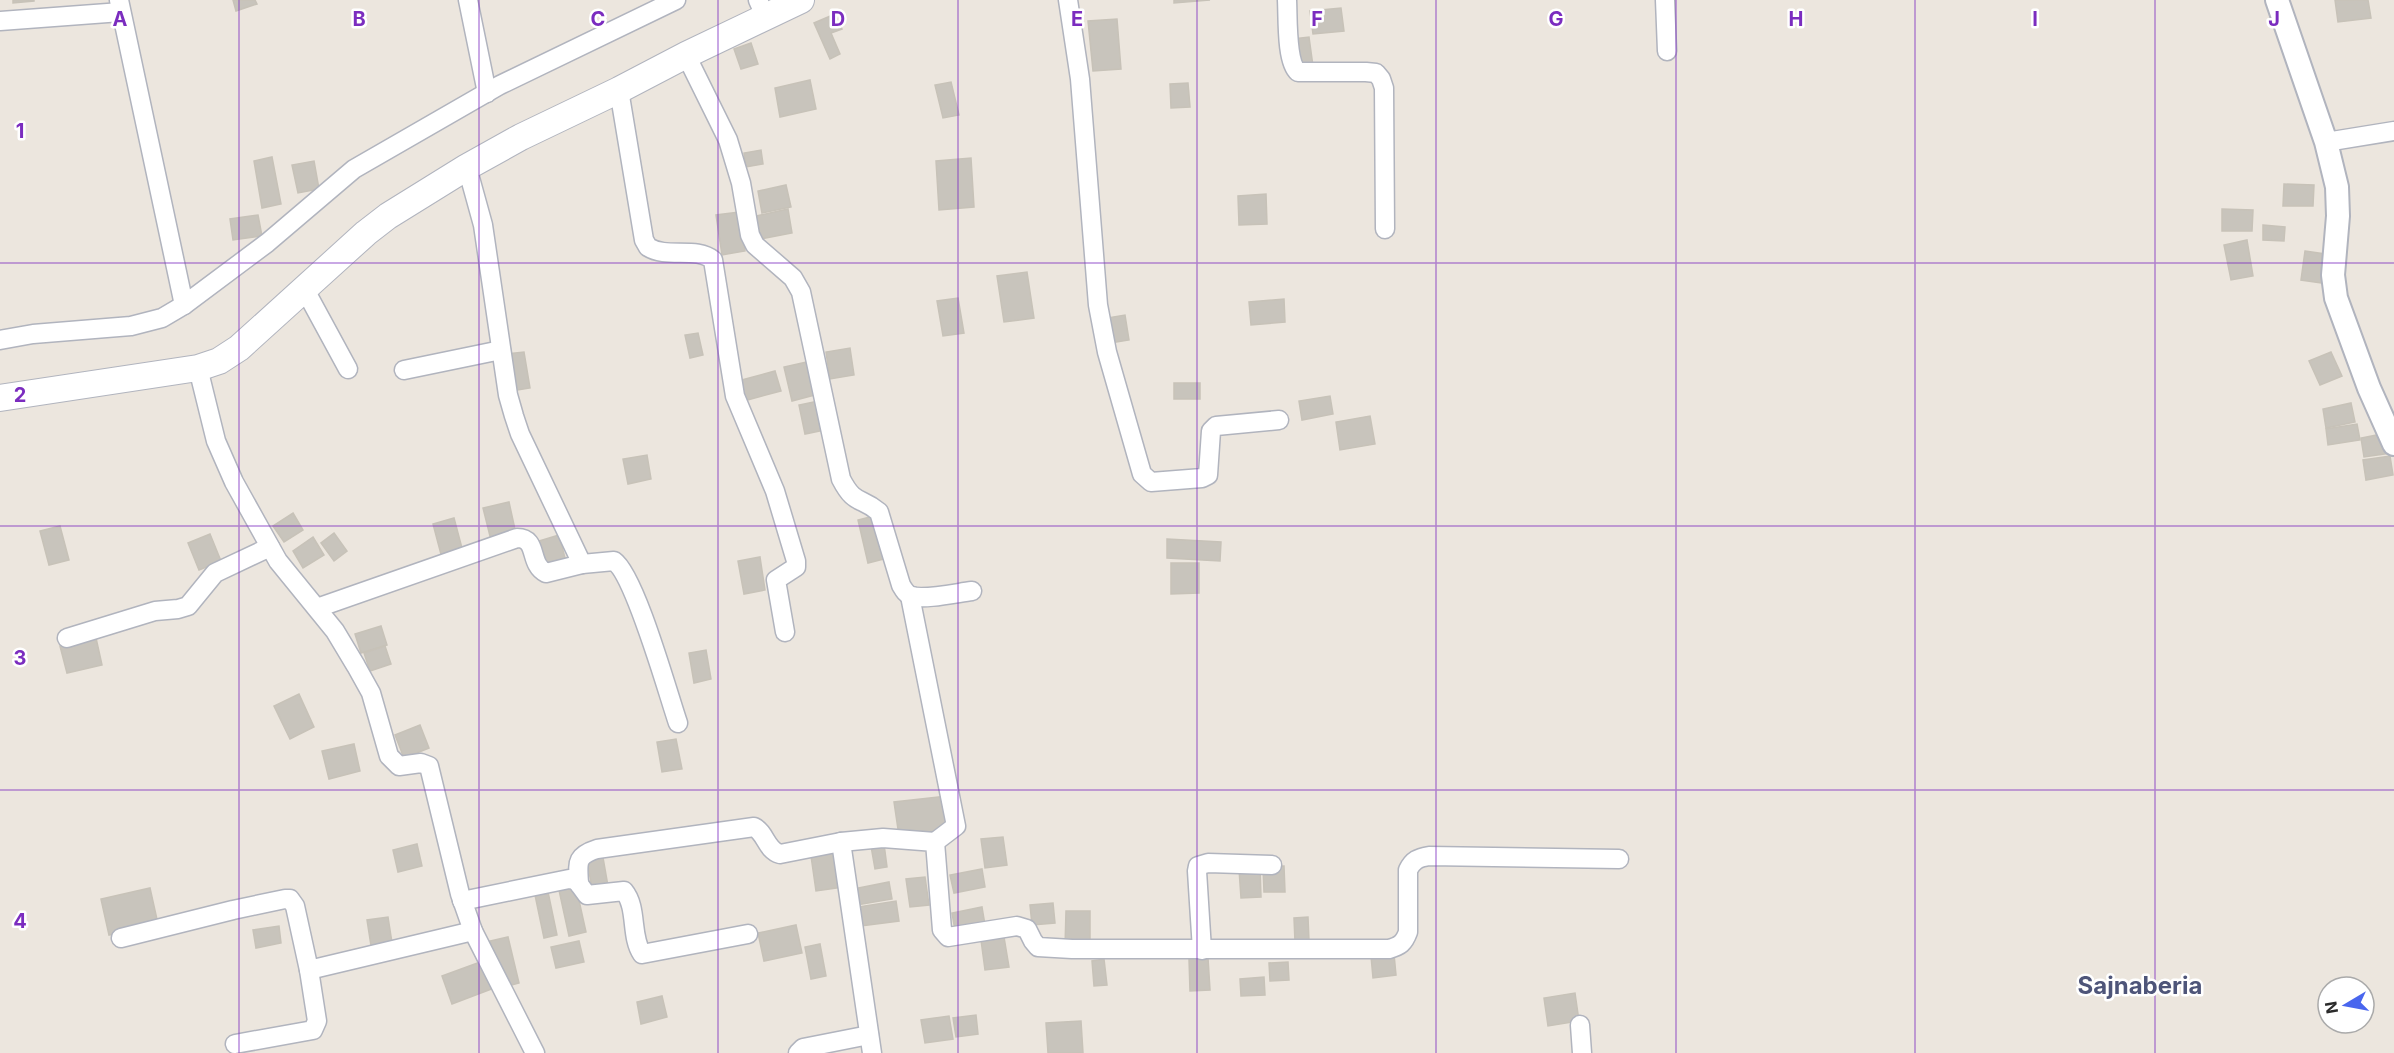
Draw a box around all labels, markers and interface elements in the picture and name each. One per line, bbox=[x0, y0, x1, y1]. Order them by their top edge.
text: A bbox=[113, 7, 128, 31]
text: B bbox=[352, 7, 366, 31]
text: C bbox=[591, 7, 605, 31]
text: D bbox=[831, 7, 845, 31]
text: E bbox=[1071, 7, 1083, 31]
text: F bbox=[1311, 7, 1323, 31]
text: G bbox=[1548, 7, 1564, 31]
text: H bbox=[1789, 7, 1803, 31]
text: I bbox=[2032, 7, 2038, 31]
text: J bbox=[2268, 7, 2280, 31]
text: 1 bbox=[16, 119, 24, 143]
text: 2 bbox=[14, 383, 26, 407]
text: 3 bbox=[14, 646, 26, 670]
text: 4 bbox=[13, 909, 27, 933]
district label: Sajnaberia bbox=[2078, 971, 2202, 1000]
north arrow bbox=[2316, 975, 2376, 1035]
text: N bbox=[2320, 1000, 2342, 1015]

